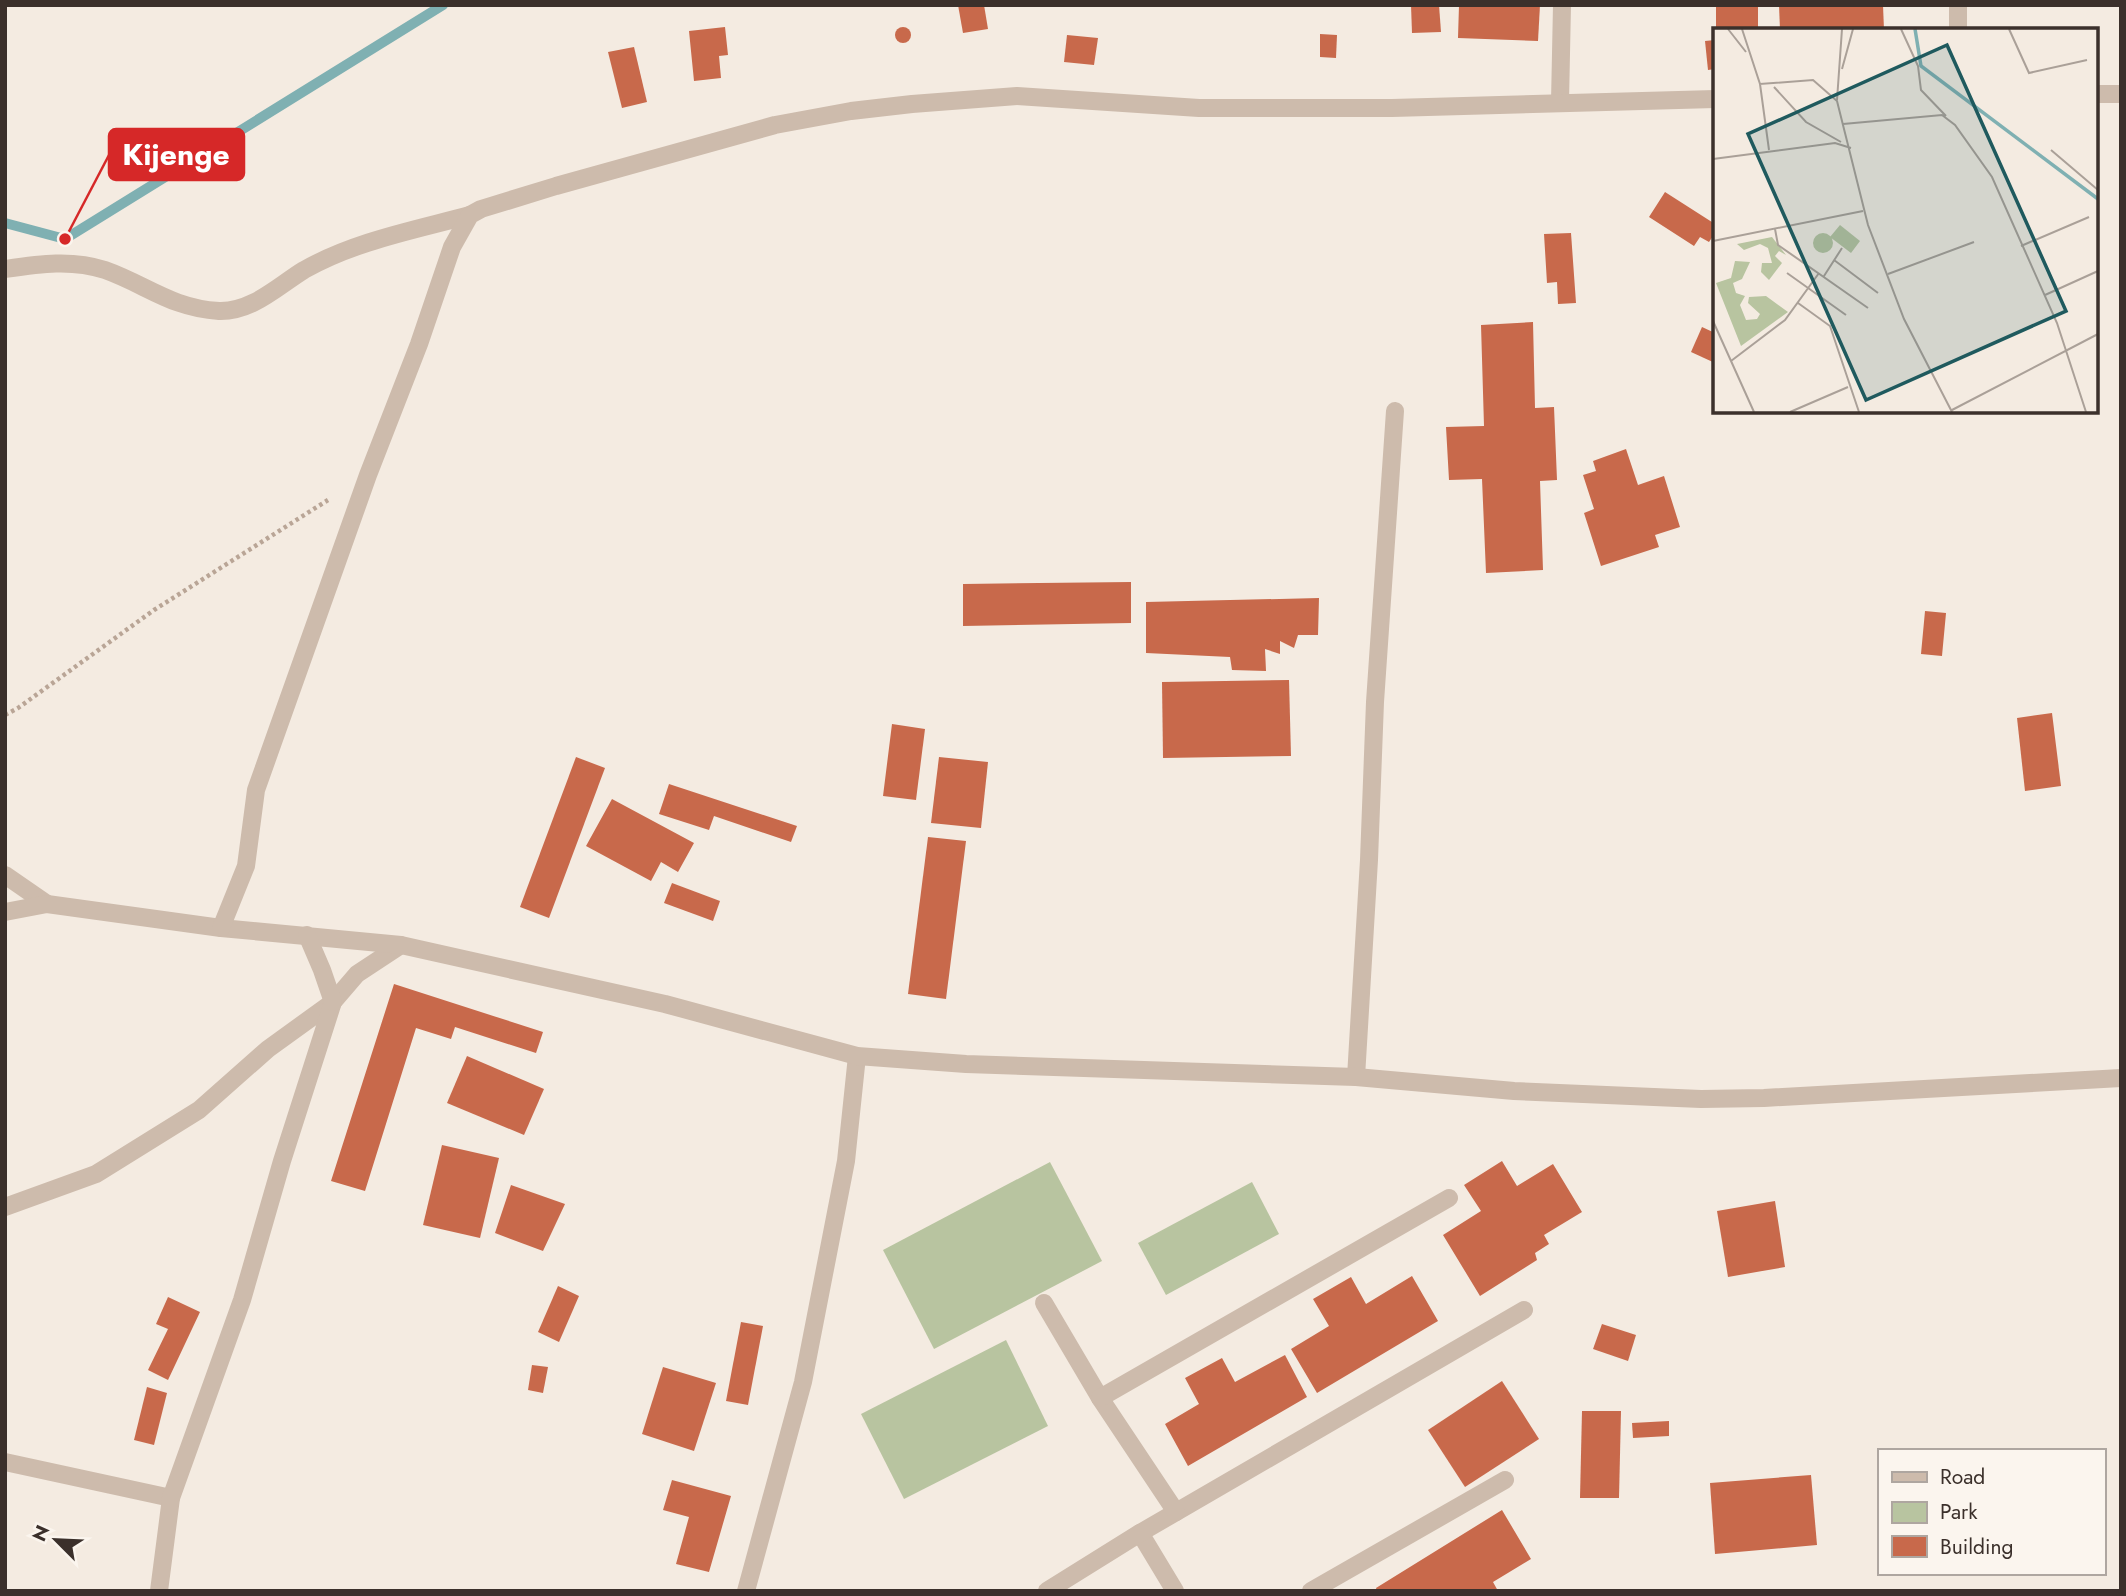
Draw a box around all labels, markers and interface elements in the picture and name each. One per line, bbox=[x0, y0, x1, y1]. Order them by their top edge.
inset map bbox=[1713, 28, 2098, 413]
callout: Kijenge bbox=[109, 129, 244, 180]
text: Kijenge bbox=[122, 133, 230, 176]
legend bbox=[1878, 1449, 2105, 1575]
text: Road bbox=[1940, 1462, 1985, 1492]
text: Park bbox=[1940, 1497, 1978, 1527]
north arrow bbox=[21, 1505, 91, 1575]
text: N bbox=[26, 1521, 56, 1546]
text: Building bbox=[1940, 1532, 2013, 1562]

